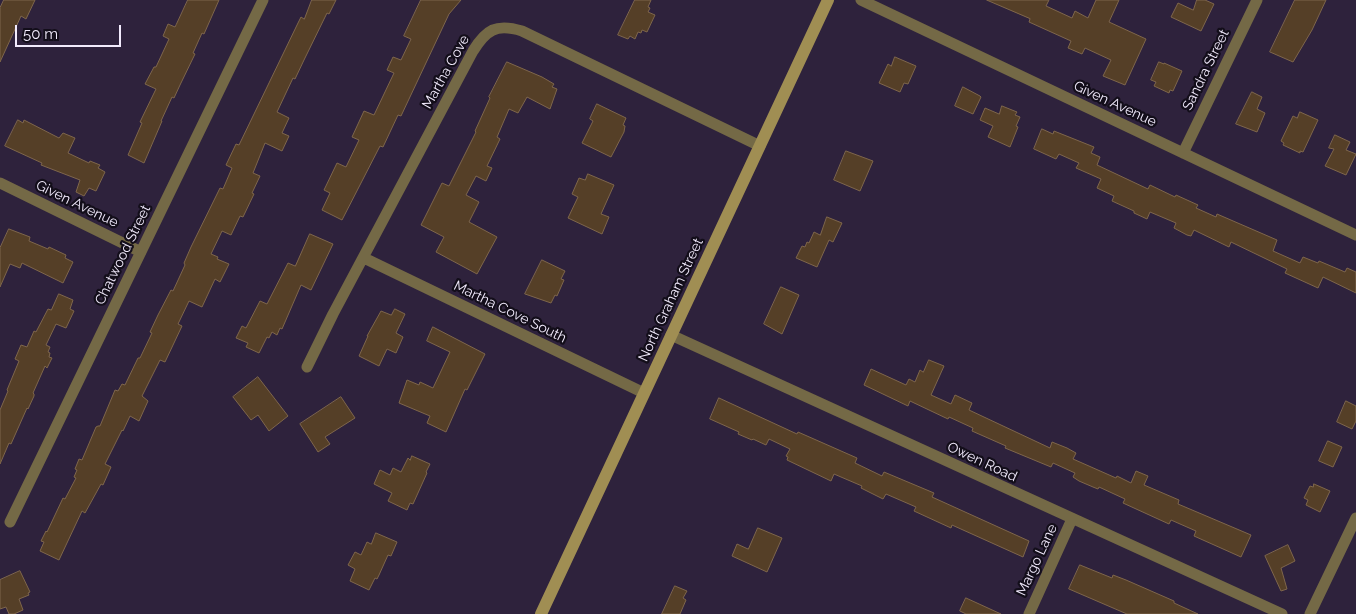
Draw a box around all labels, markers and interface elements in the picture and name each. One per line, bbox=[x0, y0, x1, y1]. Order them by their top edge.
scale bar bbox=[18, 15, 124, 47]
text: 50 m bbox=[23, 25, 58, 43]
street label: Sandra Street bbox=[1179, 27, 1233, 113]
street label: Martha Cove bbox=[419, 32, 473, 112]
street label: Given Avenue bbox=[1071, 78, 1159, 130]
street label: Given Avenue bbox=[33, 177, 121, 231]
street label: Chatwood Street bbox=[92, 202, 154, 308]
street label: North Graham Street bbox=[635, 236, 707, 364]
street label: Martha Cove South bbox=[451, 277, 569, 347]
street label: Owen Road bbox=[944, 439, 1020, 485]
street label: Margo Lane bbox=[1013, 521, 1061, 599]

